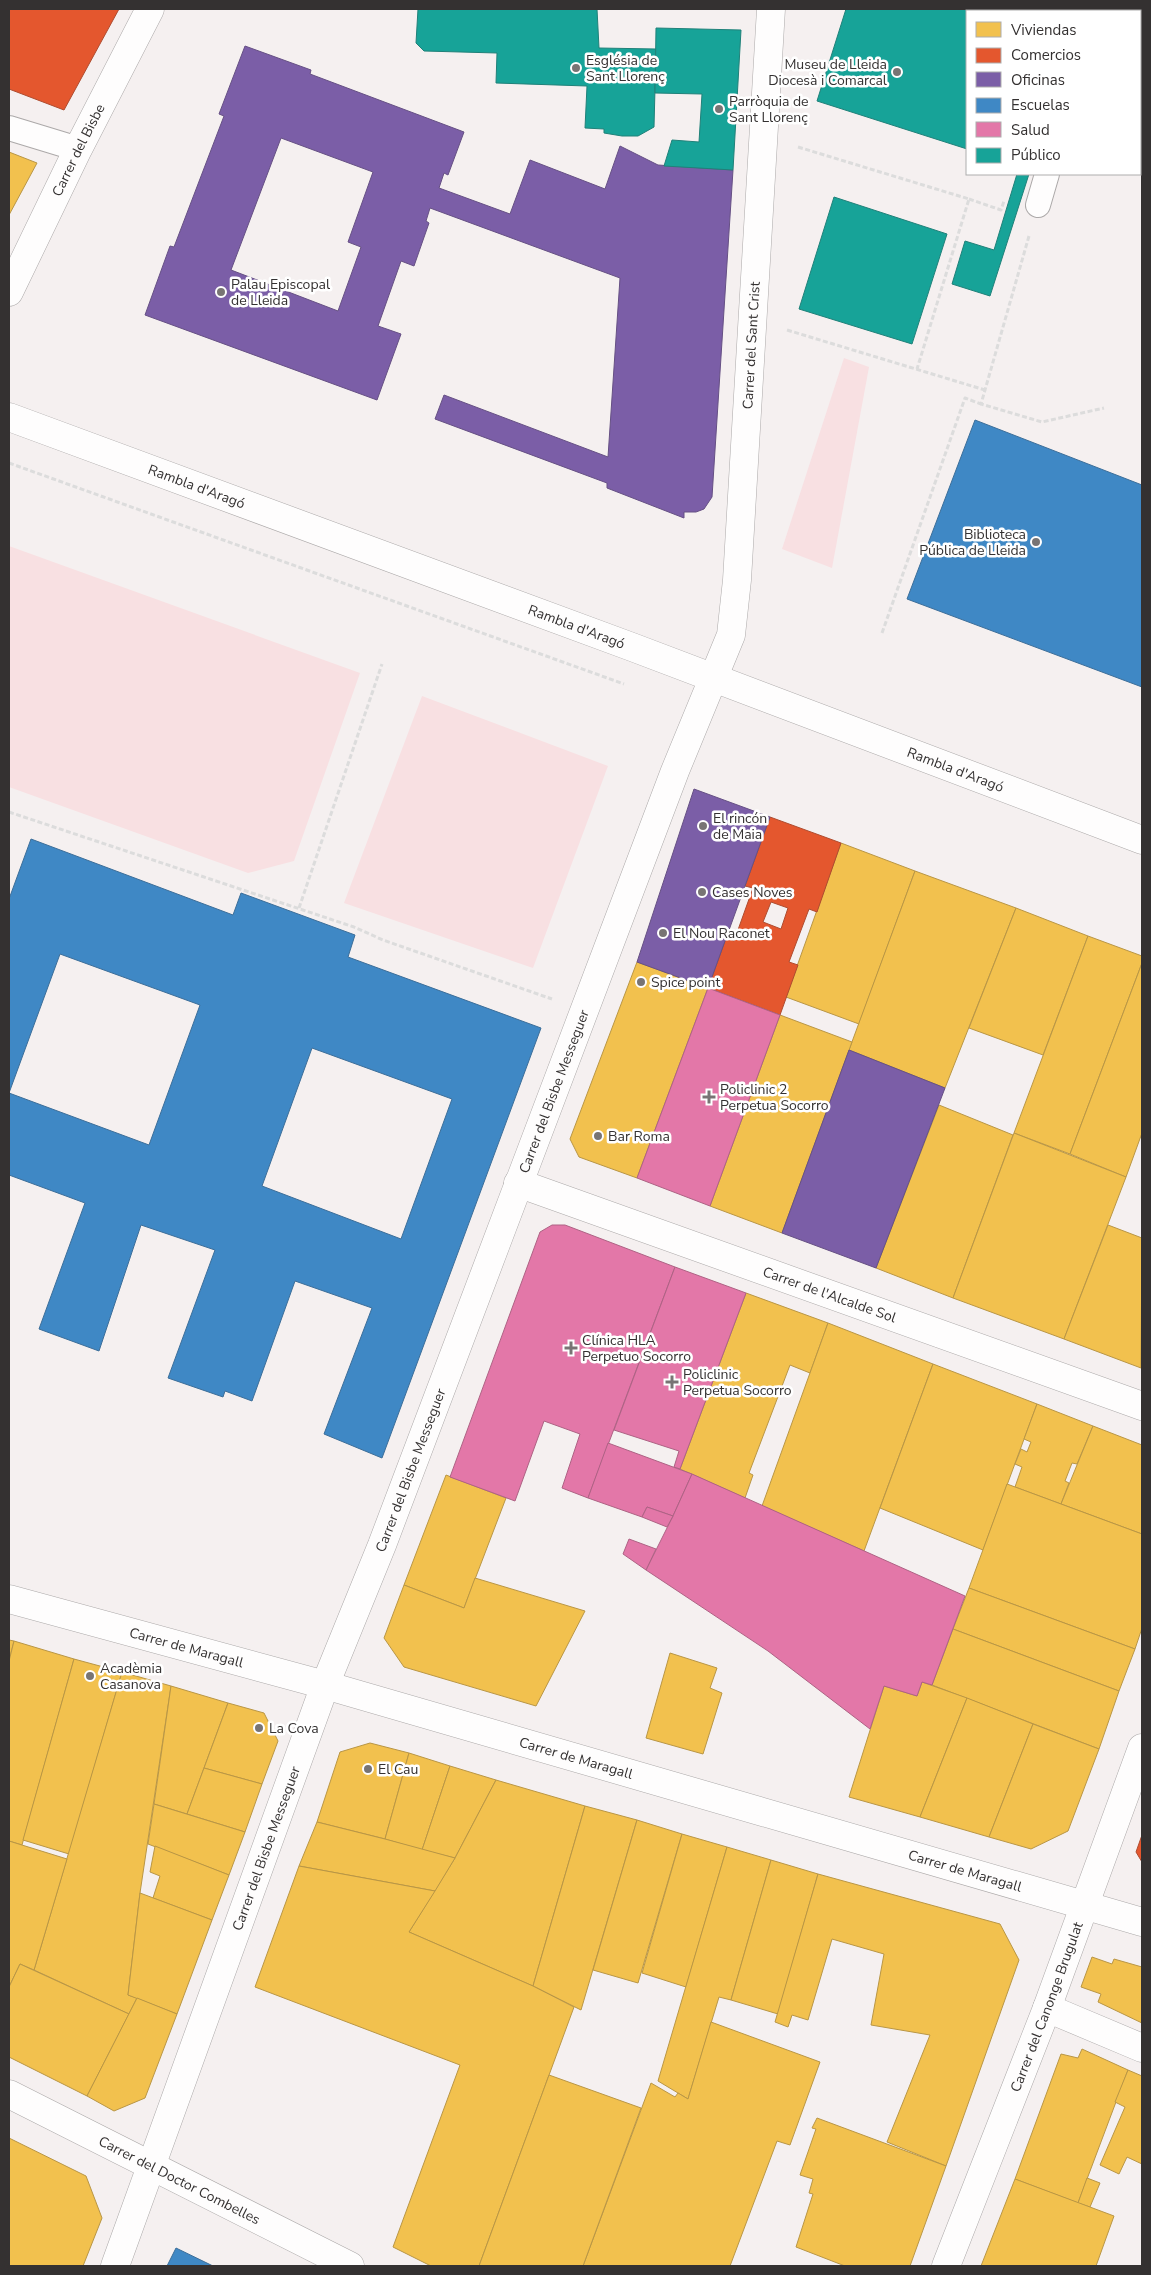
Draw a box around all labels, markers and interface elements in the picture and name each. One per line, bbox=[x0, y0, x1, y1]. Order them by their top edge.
legend bbox=[966, 10, 1141, 175]
text: Viviendas bbox=[1010, 20, 1076, 40]
text: Comercios bbox=[1011, 45, 1081, 65]
place label: Església de Sant Llorenç bbox=[586, 51, 665, 86]
place label: Museu de Lleida Diocesà i Comarcal bbox=[768, 55, 888, 90]
marker: Església de Sant Llorenç bbox=[570, 62, 582, 74]
marker: Museu de Lleida Diocesà i Comarcal bbox=[891, 66, 903, 78]
text: Oficinas bbox=[1011, 70, 1065, 90]
place label: Parròquia de Sant Llorenç bbox=[729, 92, 809, 127]
text: Escuelas bbox=[1011, 95, 1070, 115]
street label: Carrer del Bisbe bbox=[48, 101, 110, 200]
marker: Parròquia de Sant Llorenç bbox=[713, 103, 725, 115]
text: Salud bbox=[1011, 120, 1050, 140]
text: Público bbox=[1011, 145, 1061, 165]
place label: Palau Episcopal de Lleida bbox=[231, 275, 331, 310]
street label: Carrer del Sant Crist bbox=[738, 281, 765, 410]
marker: Palau Episcopal de Lleida bbox=[215, 286, 227, 298]
street label: Rambla d'Aragó bbox=[145, 460, 248, 513]
place label: Biblioteca Pública de Lleida bbox=[919, 525, 1026, 560]
marker: Biblioteca Pública de Lleida bbox=[1030, 536, 1042, 548]
street label: Rambla d'Aragó bbox=[525, 600, 628, 654]
street label: Rambla d'Aragó bbox=[904, 743, 1007, 797]
place label: El rincón de Maia bbox=[713, 809, 767, 844]
marker: El rincón de Maia bbox=[697, 820, 709, 832]
place label: Cases Noves bbox=[712, 883, 793, 902]
marker: Cases Noves bbox=[696, 886, 708, 898]
place label: El Nou Raconet bbox=[673, 924, 770, 943]
marker: El Nou Raconet bbox=[657, 927, 669, 939]
place label: Spice point bbox=[651, 973, 721, 992]
marker: Spice point bbox=[635, 976, 647, 988]
street label: Carrer del Bisbe Messeguer bbox=[515, 1007, 594, 1176]
place label: Policlinic 2 Perpetua Socorro bbox=[720, 1080, 829, 1115]
marker: Policlinic 2 Perpetua Socorro bbox=[702, 1090, 716, 1104]
place label: Bar Roma bbox=[608, 1127, 670, 1146]
marker: Bar Roma bbox=[592, 1130, 604, 1142]
street label: Carrer de l'Alcalde Sol bbox=[760, 1262, 900, 1328]
place label: Clínica HLA Perpetuo Socorro bbox=[582, 1331, 691, 1366]
marker: Clínica HLA Perpetuo Socorro bbox=[564, 1341, 578, 1355]
place label: Policlinic Perpetua Socorro bbox=[683, 1365, 792, 1400]
marker: Policlinic Perpetua Socorro bbox=[665, 1375, 679, 1389]
street label: Carrer del Bisbe Messeguer bbox=[371, 1386, 450, 1555]
street label: Carrer de Maragall bbox=[127, 1623, 246, 1673]
place label: Acadèmia Casanova bbox=[100, 1659, 162, 1694]
marker: Acadèmia Casanova bbox=[84, 1670, 96, 1682]
place label: La Cova bbox=[269, 1719, 319, 1738]
marker: La Cova bbox=[253, 1722, 265, 1734]
street label: Carrer de Maragall bbox=[517, 1733, 636, 1784]
place label: El Cau bbox=[378, 1760, 418, 1779]
marker: El Cau bbox=[362, 1763, 374, 1775]
street label: Carrer del Bisbe Messeguer bbox=[228, 1764, 305, 1933]
street label: Carrer de Maragall bbox=[906, 1846, 1025, 1897]
street label: Carrer del Canonge Brugulat bbox=[1006, 1919, 1088, 2095]
street label: Carrer del Doctor Combelles bbox=[95, 2132, 264, 2229]

